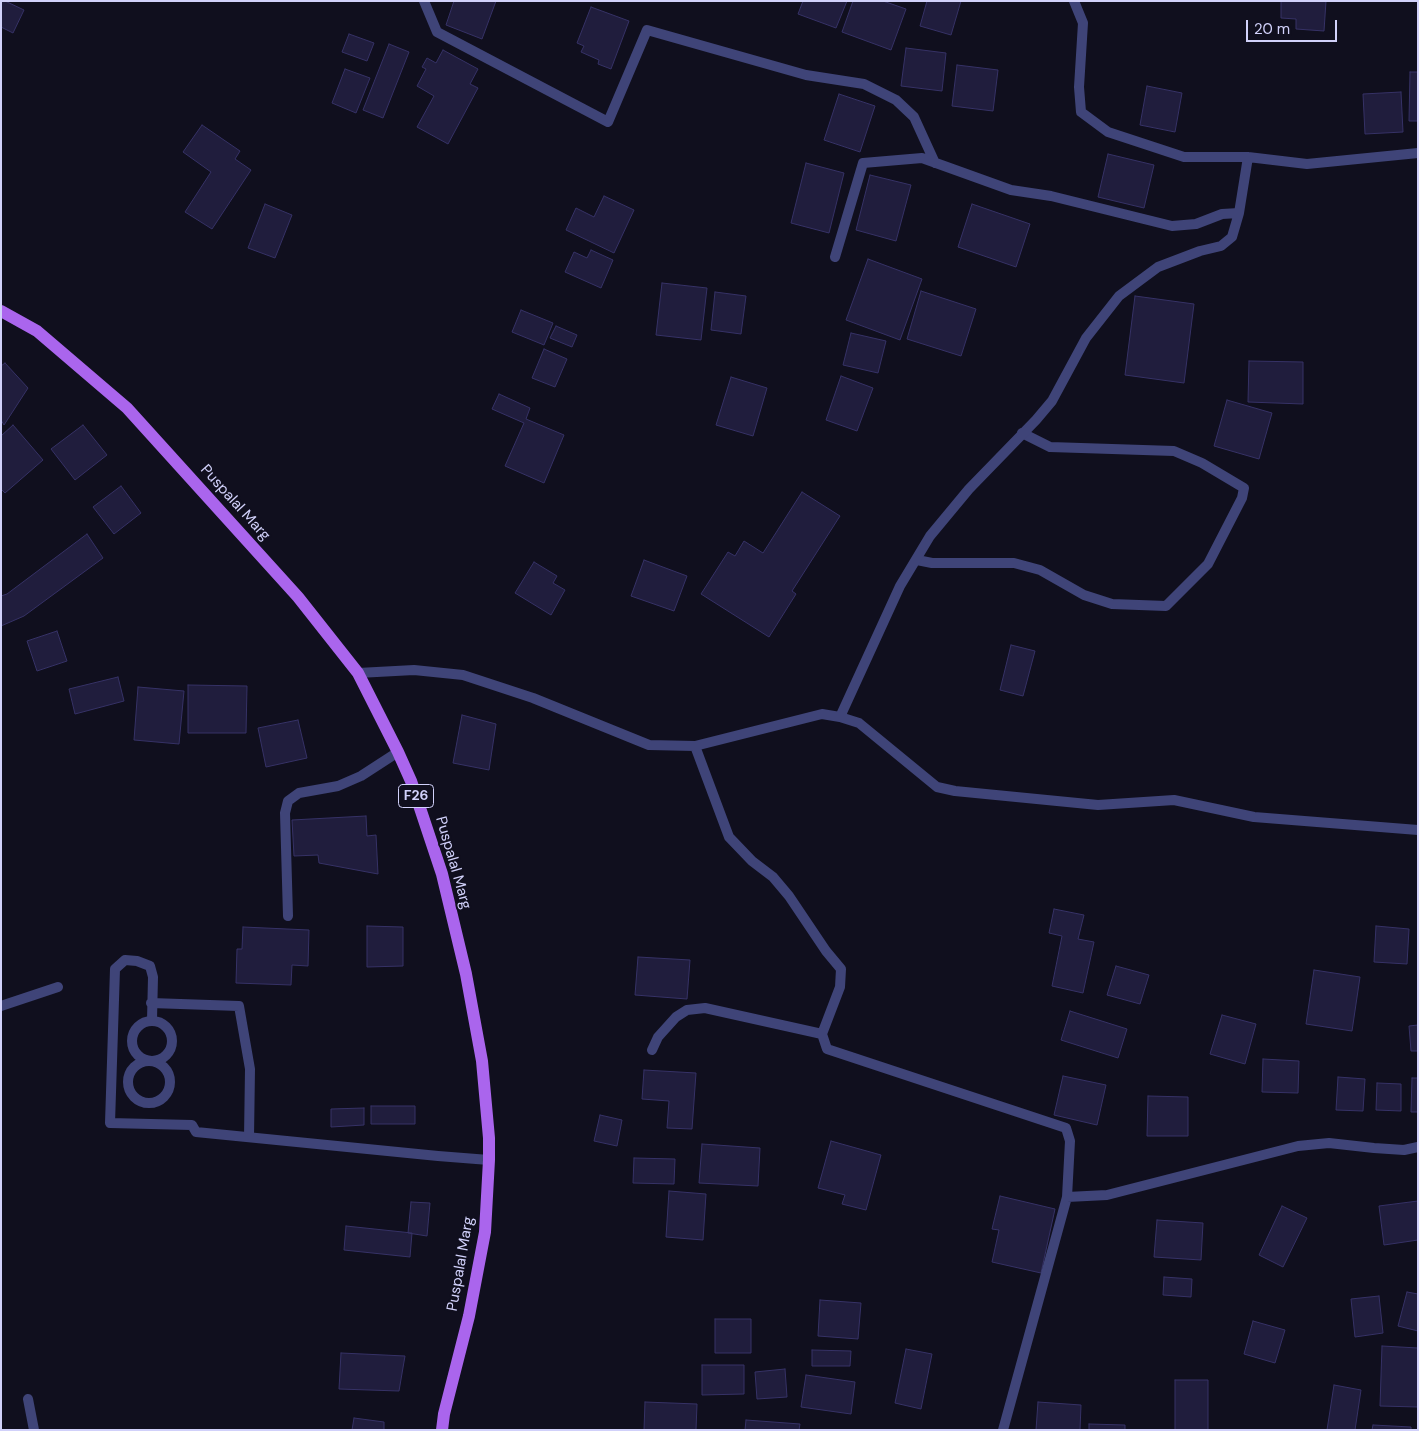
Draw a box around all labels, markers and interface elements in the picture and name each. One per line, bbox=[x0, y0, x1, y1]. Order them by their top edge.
scale bar bbox=[1249, 10, 1340, 42]
text: 20 m bbox=[1254, 19, 1290, 39]
street label: Puspalal Marg bbox=[196, 461, 274, 545]
road number: F26 bbox=[398, 784, 434, 808]
street label: Puspalal Marg bbox=[431, 815, 475, 911]
street label: Puspalal Marg bbox=[444, 1215, 478, 1313]

